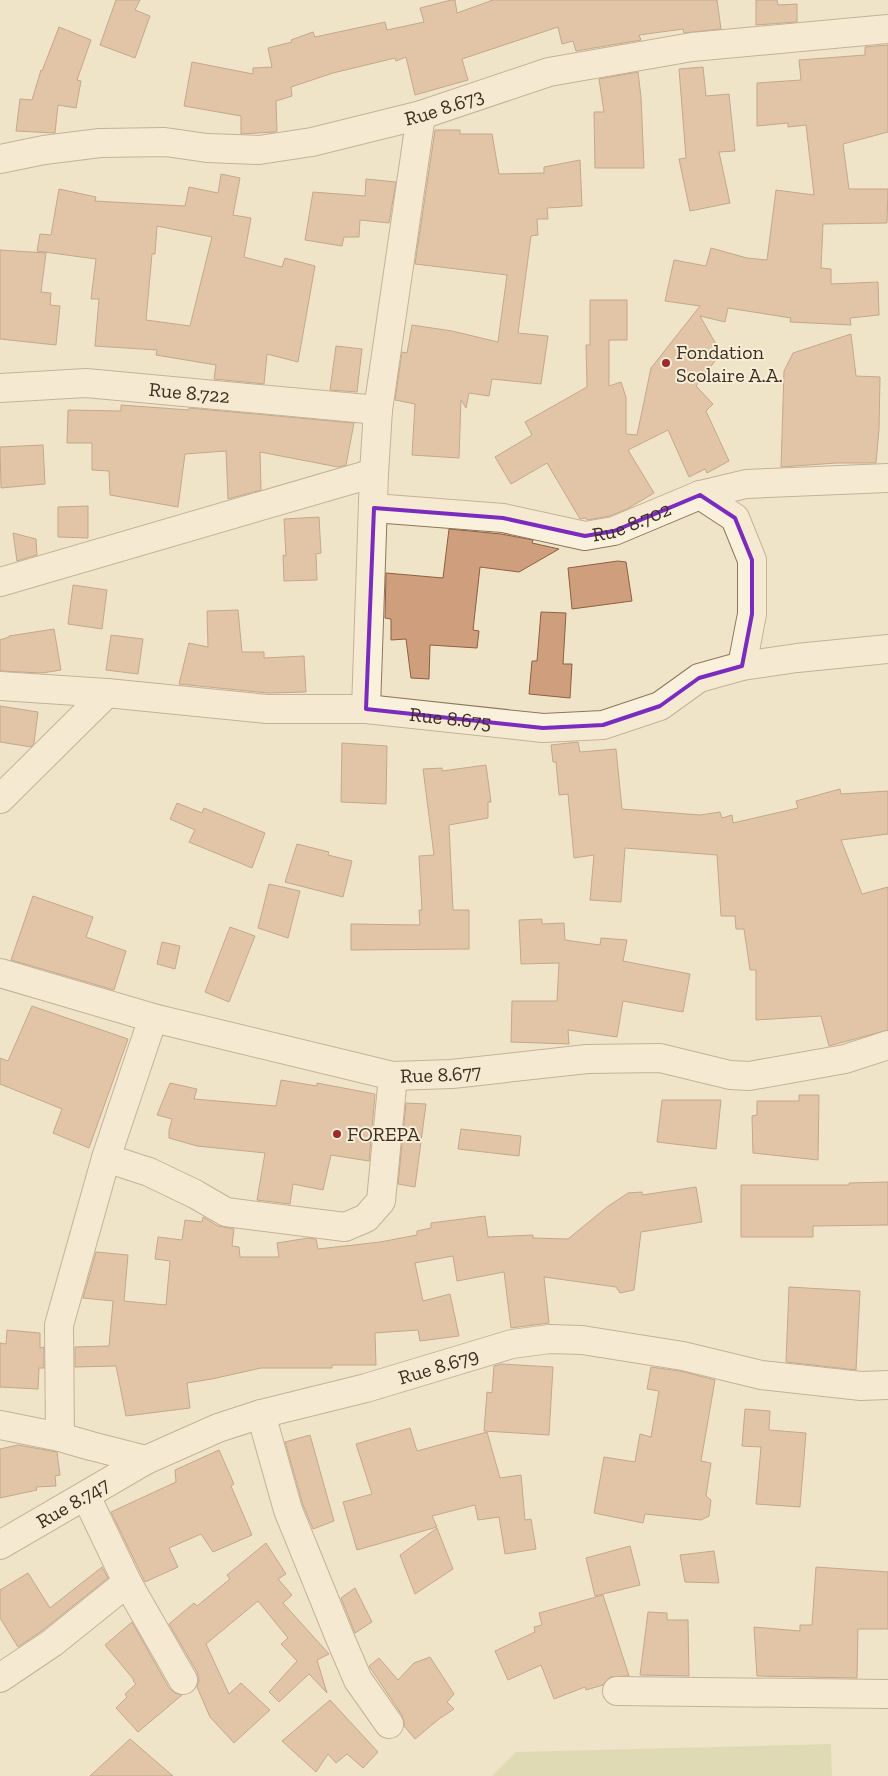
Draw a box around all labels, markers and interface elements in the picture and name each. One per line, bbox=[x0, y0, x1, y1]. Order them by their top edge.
street label: Rue 8.673 bbox=[402, 83, 487, 131]
place label: Fondation Scolaire A.A. bbox=[676, 340, 783, 387]
marker: Fondation Scolaire A.A. bbox=[660, 357, 672, 369]
street label: Rue 8.722 bbox=[148, 377, 231, 408]
street label: Rue 8.702 bbox=[590, 497, 674, 547]
street label: Rue 8.675 bbox=[408, 702, 493, 734]
street label: Rue 8.677 bbox=[399, 1059, 483, 1088]
place label: FOREPA bbox=[347, 1122, 421, 1146]
marker: FOREPA bbox=[331, 1128, 343, 1140]
street label: Rue 8.679 bbox=[395, 1343, 481, 1390]
street label: Rue 8.747 bbox=[32, 1472, 114, 1533]

